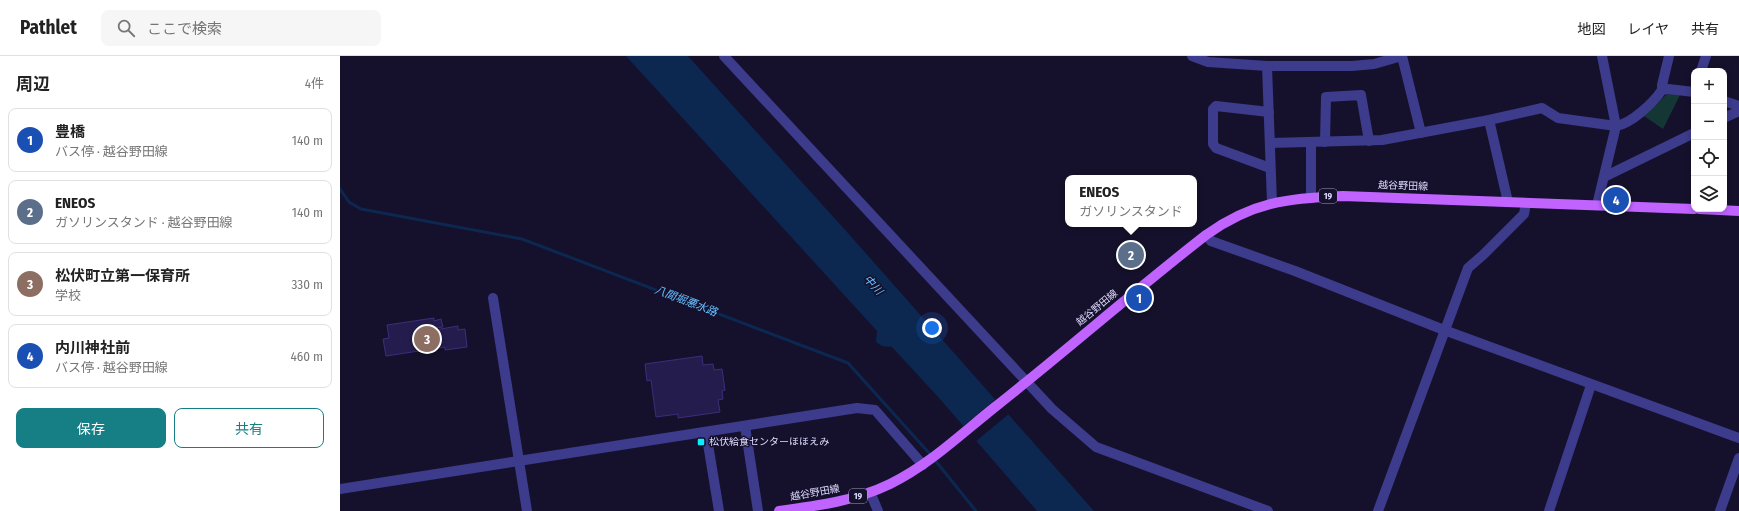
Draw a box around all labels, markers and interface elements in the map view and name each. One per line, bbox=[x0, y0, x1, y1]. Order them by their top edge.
search box bbox=[101, 10, 381, 46]
text: Pathlet bbox=[20, 16, 77, 39]
icon: search bbox=[115, 17, 137, 39]
text: ここで検索 bbox=[147, 20, 222, 38]
text: 地図 bbox=[1577, 21, 1605, 38]
text: レイヤ bbox=[1627, 21, 1669, 38]
text: 共有 bbox=[1691, 21, 1719, 38]
map controls bbox=[1691, 68, 1727, 212]
button: + bbox=[1691, 68, 1727, 104]
text: 周辺 bbox=[16, 74, 50, 95]
text: 4件 bbox=[305, 76, 324, 91]
button: − bbox=[1691, 104, 1727, 140]
text: 豊橋 bbox=[55, 123, 85, 141]
text: 1 bbox=[27, 133, 33, 148]
text: 140 m bbox=[292, 133, 323, 148]
button: locate bbox=[1691, 140, 1727, 176]
text: バス停 · 越谷野田線 bbox=[55, 144, 168, 159]
popup bbox=[1065, 175, 1197, 227]
button: layers bbox=[1691, 176, 1727, 212]
street label: 越谷野田線 bbox=[1378, 179, 1428, 193]
text: ENEOS bbox=[1079, 183, 1119, 201]
pin: 4 bbox=[1603, 185, 1629, 215]
road number: 19 bbox=[1319, 189, 1337, 203]
text: ENEOS bbox=[55, 194, 95, 212]
text: ガソリンスタンド bbox=[1079, 204, 1183, 219]
text: 2 bbox=[27, 205, 33, 220]
text: 140 m bbox=[292, 205, 323, 220]
text: ガソリンスタンド · 越谷野田線 bbox=[55, 215, 233, 230]
pin: 2 bbox=[1118, 240, 1144, 270]
text: 松伏町立第一保育所 bbox=[55, 267, 190, 285]
water label: 中川 bbox=[861, 273, 886, 298]
text: 3 bbox=[27, 277, 33, 292]
text: 330 m bbox=[291, 277, 323, 292]
water label: 八間堀悪水路 bbox=[653, 283, 720, 319]
pin: 1 bbox=[1126, 283, 1152, 313]
street label: 越谷野田線 bbox=[1074, 287, 1120, 329]
text: 学校 bbox=[55, 288, 81, 303]
your location bbox=[922, 318, 942, 338]
pin: 3 bbox=[414, 324, 440, 354]
text: 内川神社前 bbox=[55, 339, 130, 357]
text: 4 bbox=[27, 349, 33, 364]
text: 460 m bbox=[290, 349, 323, 364]
text: バス停 · 越谷野田線 bbox=[55, 360, 168, 375]
button: 保存 bbox=[16, 408, 166, 448]
button: 共有 bbox=[174, 408, 324, 448]
place label: 松伏給食センターほほえみ bbox=[709, 436, 829, 448]
marker: 松伏給食センターほほえみ bbox=[696, 437, 706, 447]
street label: 越谷野田線 bbox=[789, 483, 841, 503]
road number: 19 bbox=[849, 489, 867, 503]

